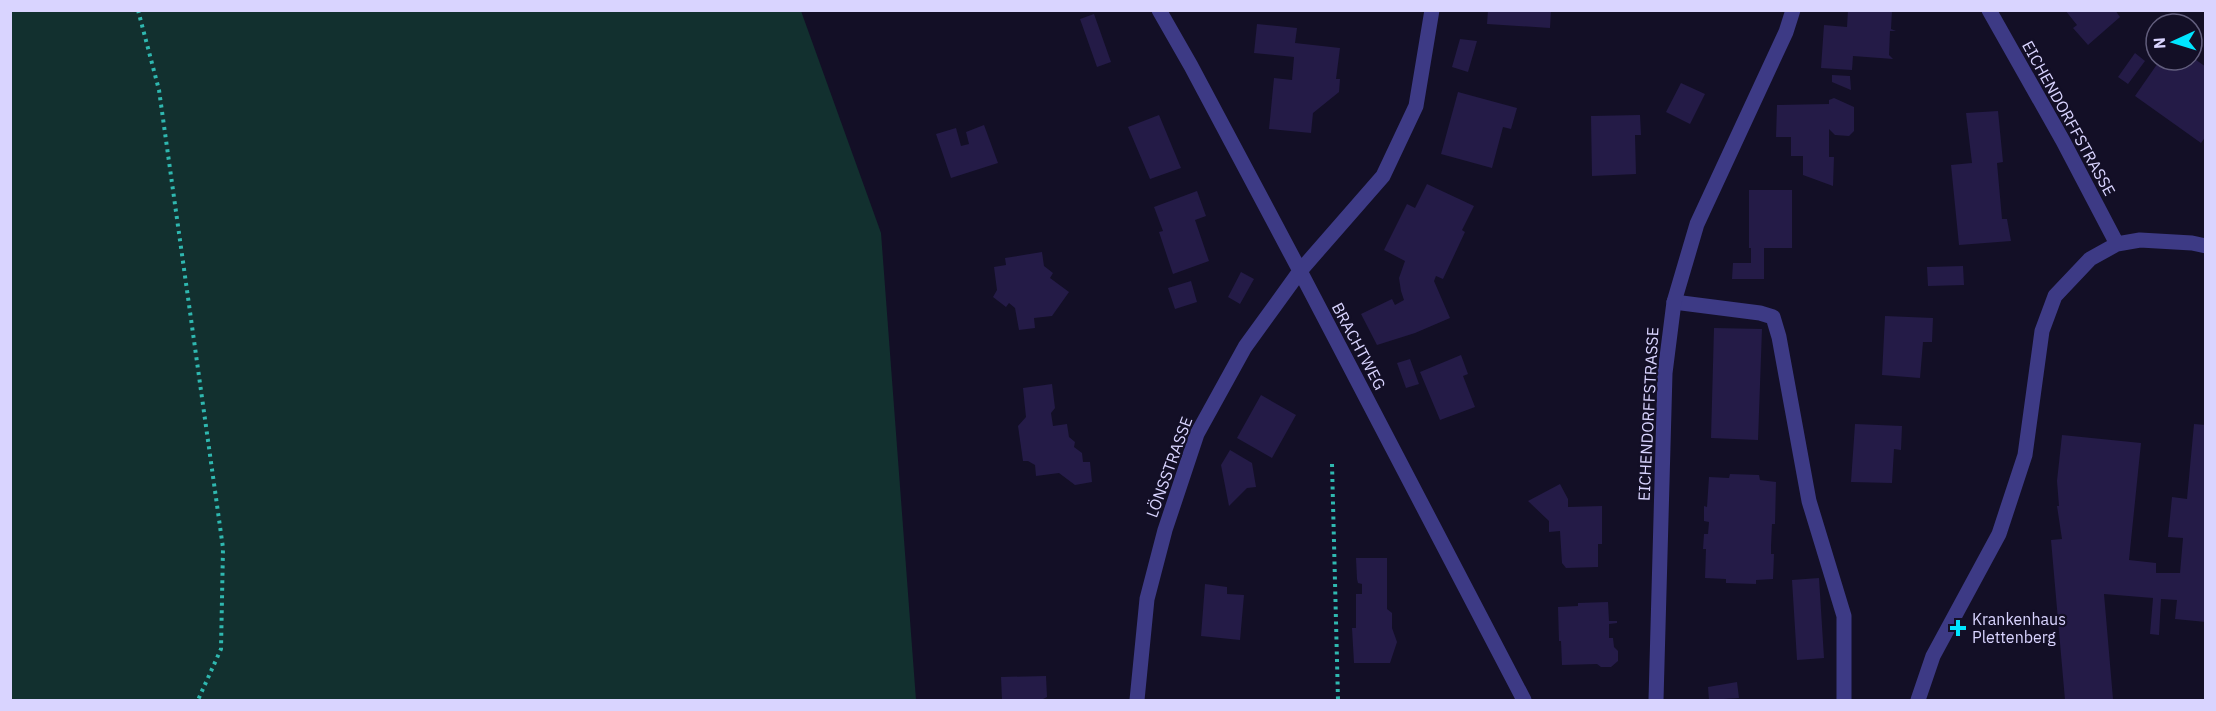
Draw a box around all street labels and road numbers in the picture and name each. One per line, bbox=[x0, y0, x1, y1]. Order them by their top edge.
street label: EICHENDORFFSTRASSE bbox=[2018, 37, 2120, 199]
street label: BRACHTWEG bbox=[1328, 299, 1390, 393]
street label: EICHENDORFFSTRASSE bbox=[1633, 326, 1663, 502]
street label: LÖNSSTRASSE bbox=[1142, 414, 1196, 520]

